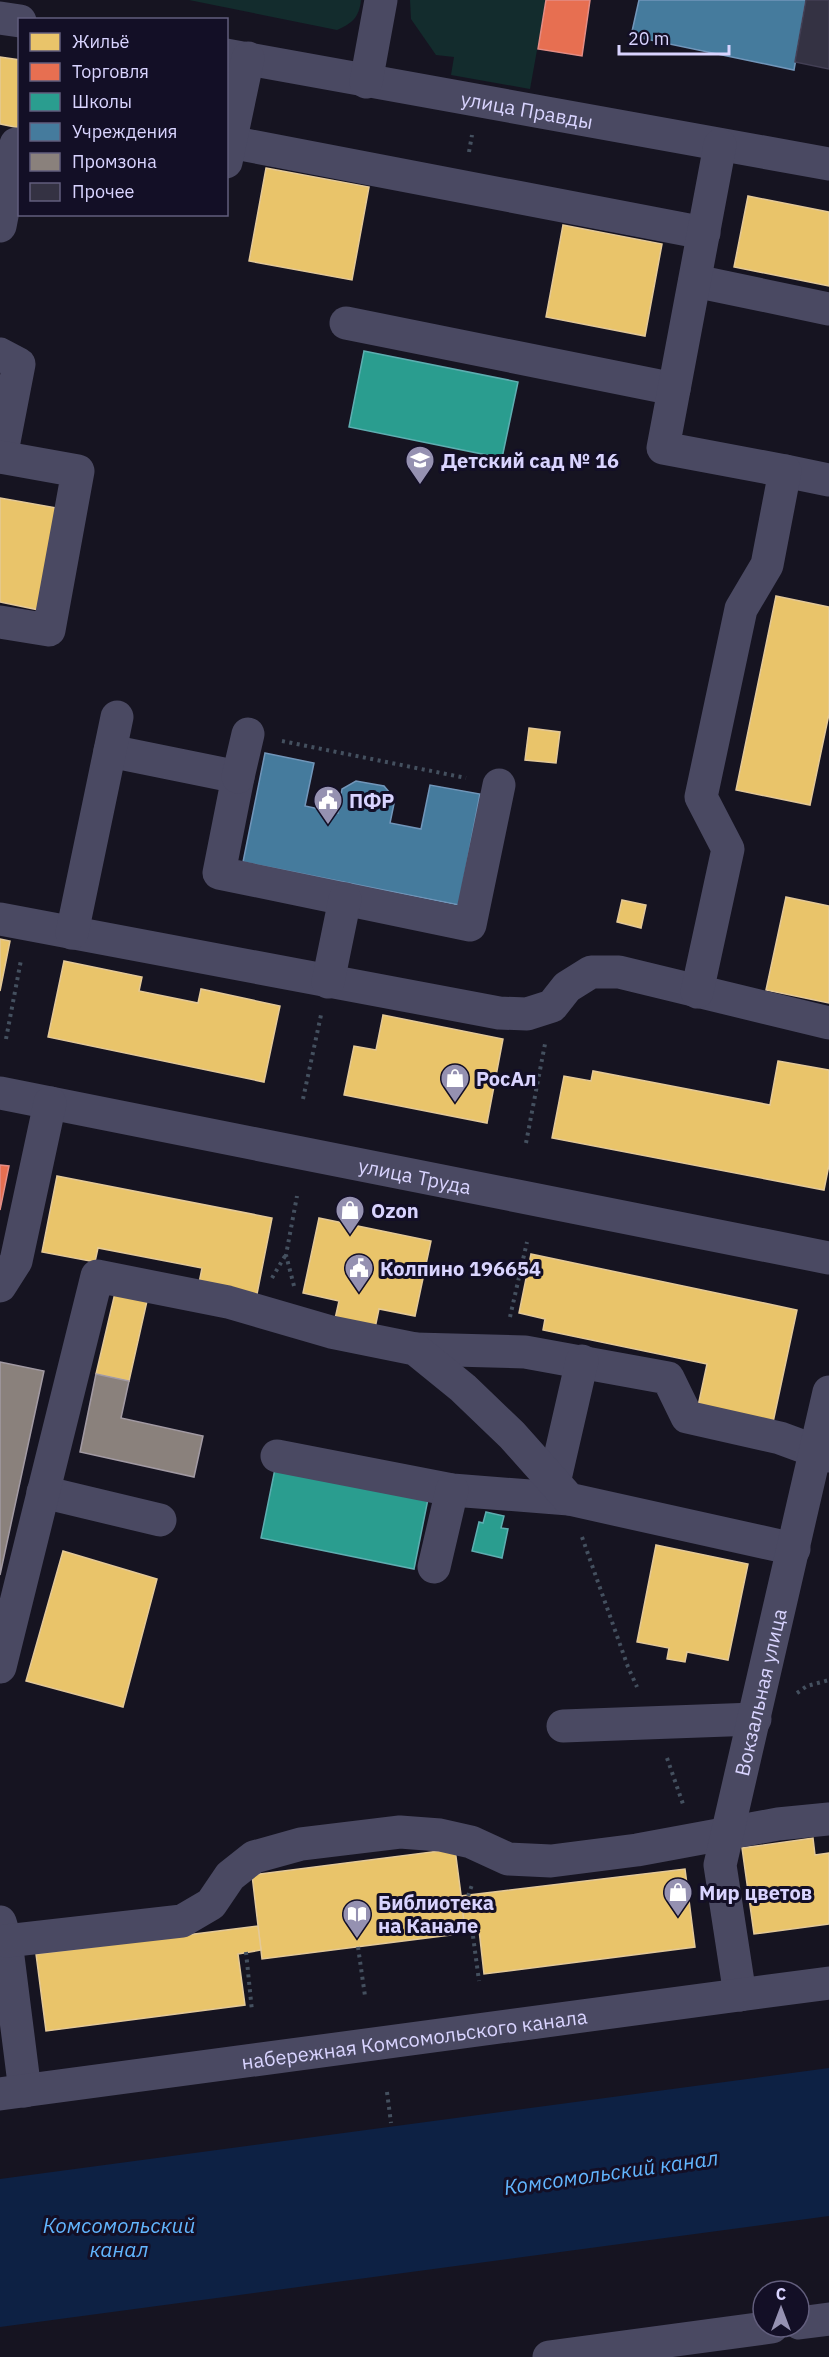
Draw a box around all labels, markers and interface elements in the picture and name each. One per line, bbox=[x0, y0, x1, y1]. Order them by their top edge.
legend bbox=[18, 18, 228, 216]
scale bar bbox=[619, 18, 728, 56]
text: 20 m bbox=[628, 27, 670, 50]
text: Жильё bbox=[72, 30, 130, 53]
text: Торговля bbox=[72, 60, 149, 83]
street label: улица Правды bbox=[459, 84, 595, 135]
text: Школы bbox=[72, 90, 132, 113]
text: Учреждения bbox=[72, 120, 177, 143]
text: Промзона bbox=[72, 150, 157, 173]
text: Прочее bbox=[72, 180, 135, 203]
school or university icon: Детский сад № 16 bbox=[404, 444, 436, 486]
place label: Детский сад № 16 bbox=[441, 447, 619, 474]
public building icon: ПФР bbox=[312, 784, 344, 826]
place label: ПФР bbox=[349, 787, 394, 814]
shop icon: РосАл bbox=[439, 1062, 471, 1104]
place label: РосАл bbox=[476, 1065, 537, 1092]
street label: улица Труда bbox=[356, 1151, 474, 1200]
shop icon: Ozon bbox=[334, 1194, 366, 1236]
place label: Ozon bbox=[371, 1197, 419, 1224]
public building icon: Колпино 196654 bbox=[343, 1252, 375, 1294]
place label: Колпино 196654 bbox=[380, 1255, 541, 1282]
street label: Вокзальная улица bbox=[728, 1605, 792, 1778]
shop icon: Мир цветов bbox=[662, 1876, 694, 1918]
place label: Мир цветов bbox=[699, 1879, 812, 1906]
place label: Библиотека на Канале bbox=[378, 1889, 494, 1939]
library icon: Библиотека на Канале bbox=[341, 1898, 373, 1940]
street label: набережная Комсомольского канала bbox=[240, 2002, 589, 2075]
water label: Комсомольский канал bbox=[502, 2143, 720, 2201]
water label: Комсомольский канал bbox=[43, 2211, 195, 2263]
north arrow bbox=[751, 2279, 811, 2339]
text: С bbox=[776, 2284, 786, 2304]

